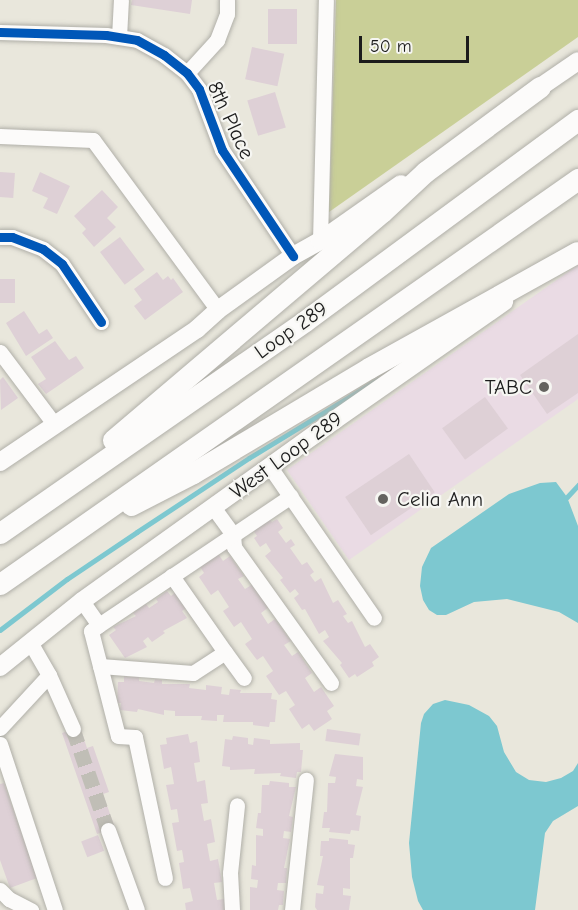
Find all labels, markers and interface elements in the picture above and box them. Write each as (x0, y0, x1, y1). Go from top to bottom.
scale bar (362, 24, 472, 62)
text: 50 m (370, 36, 412, 57)
street label: 8th Place (202, 77, 260, 163)
street label: Loop 289 (250, 296, 332, 364)
place label: TABC (485, 374, 532, 400)
marker: TABC (537, 380, 551, 394)
street label: West Loop 289 (225, 406, 347, 504)
place label: Celia Ann (397, 486, 483, 512)
marker: Celia Ann (374, 490, 392, 508)

